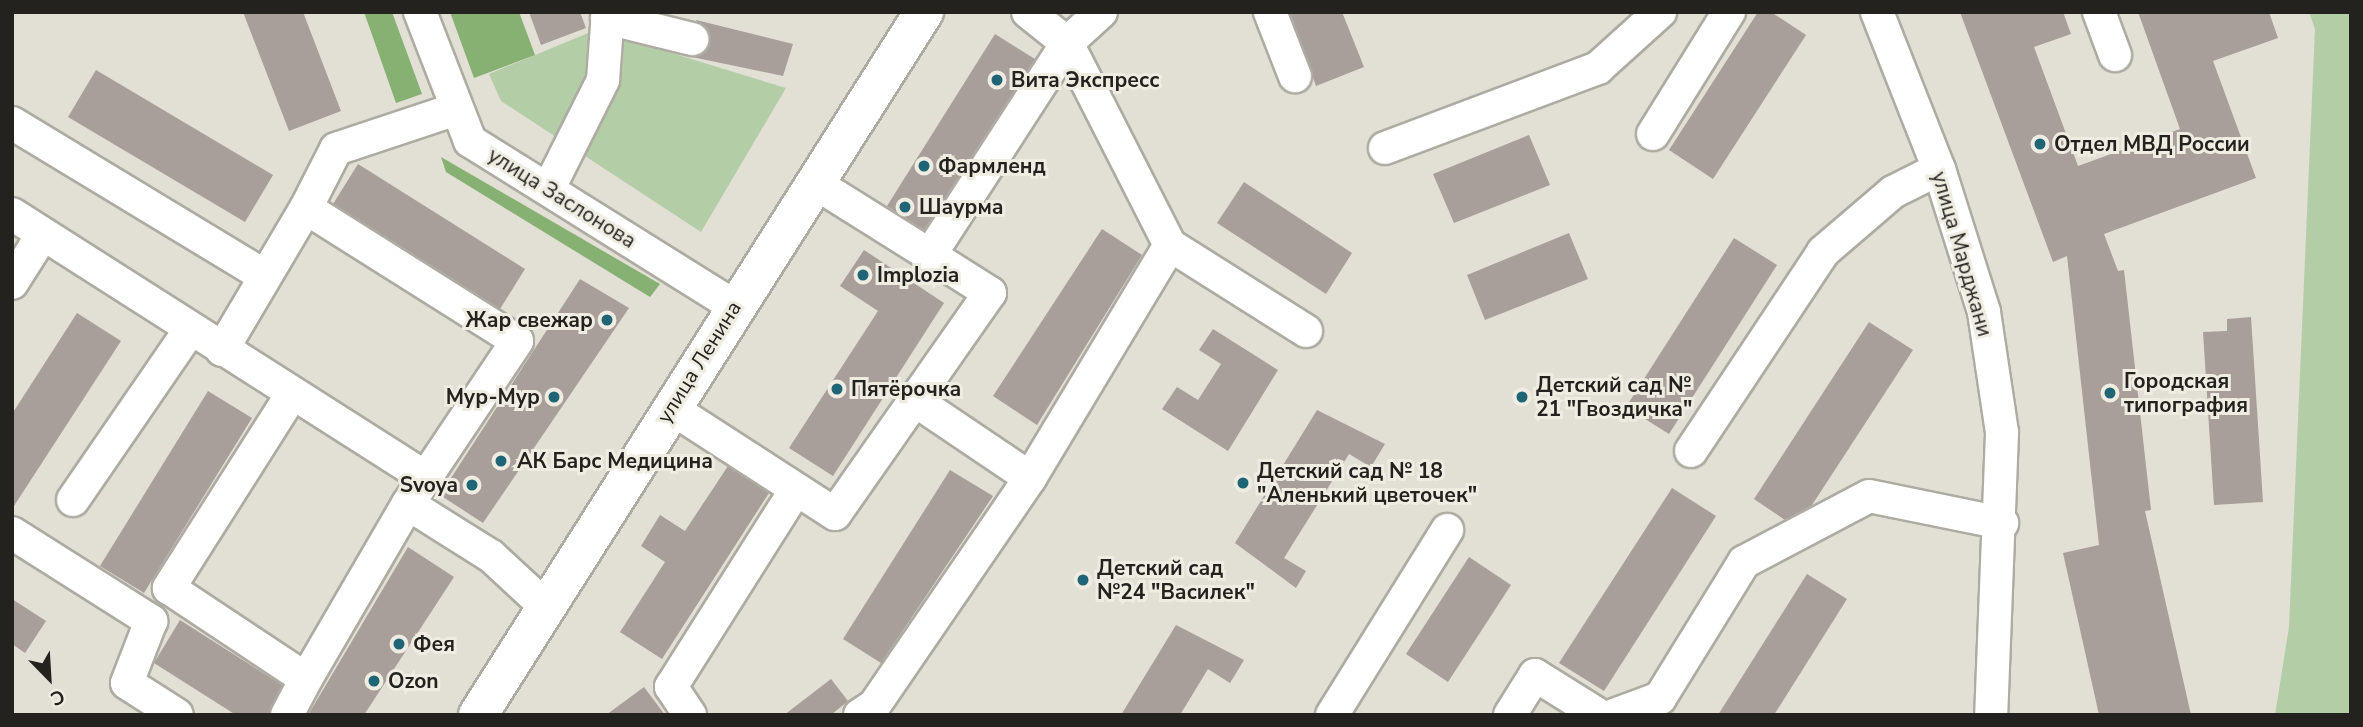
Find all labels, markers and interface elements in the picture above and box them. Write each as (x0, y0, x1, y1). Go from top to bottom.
place label: Вита Экспресс (1011, 67, 1159, 93)
marker: Вита Экспресс (989, 72, 1005, 88)
place label: Отдел МВД России (2054, 131, 2250, 157)
marker: Отдел МВД России (2032, 136, 2048, 152)
street label: улица Заслонова (483, 142, 641, 254)
place label: Фармленд (938, 153, 1046, 179)
marker: Фармленд (916, 158, 932, 174)
street label: улица Марджани (1926, 169, 1998, 339)
place label: Шаурма (919, 194, 1004, 220)
marker: Шаурма (897, 199, 913, 215)
place label: Implozia (877, 262, 959, 288)
marker: Implozia (855, 267, 871, 283)
street label: улица Ленина (651, 296, 747, 428)
place label: Жар свежар (466, 307, 593, 333)
marker: Жар свежар (599, 312, 615, 328)
place label: Городская типография (2124, 368, 2248, 418)
place label: Детский сад № 21 "Гвоздичка" (1536, 372, 1692, 422)
place label: Пятёрочка (851, 376, 961, 402)
marker: Пятёрочка (829, 381, 845, 397)
place label: Мур-Мур (446, 384, 540, 410)
marker: Городская типография (2102, 385, 2118, 401)
marker: Мур-Мур (546, 389, 562, 405)
marker: Детский сад № 21 "Гвоздичка" (1514, 389, 1530, 405)
place label: АК Барс Медицина (517, 448, 713, 474)
marker: АК Барс Медицина (491, 451, 511, 471)
place label: Детский сад № 18 "Аленький цветочек" (1257, 458, 1477, 508)
place label: Svoya (400, 472, 458, 498)
marker: Детский сад № 18 "Аленький цветочек" (1235, 475, 1251, 491)
marker: Svoya (464, 477, 480, 493)
place label: Детский сад №24 "Василек" (1097, 555, 1255, 605)
marker: Детский сад №24 "Василек" (1075, 572, 1091, 588)
place label: Фея (413, 631, 455, 657)
marker: Фея (391, 636, 407, 652)
north arrow (14, 643, 84, 713)
place label: Ozon (388, 668, 439, 694)
marker: Ozon (366, 673, 382, 689)
text: С (46, 683, 69, 712)

